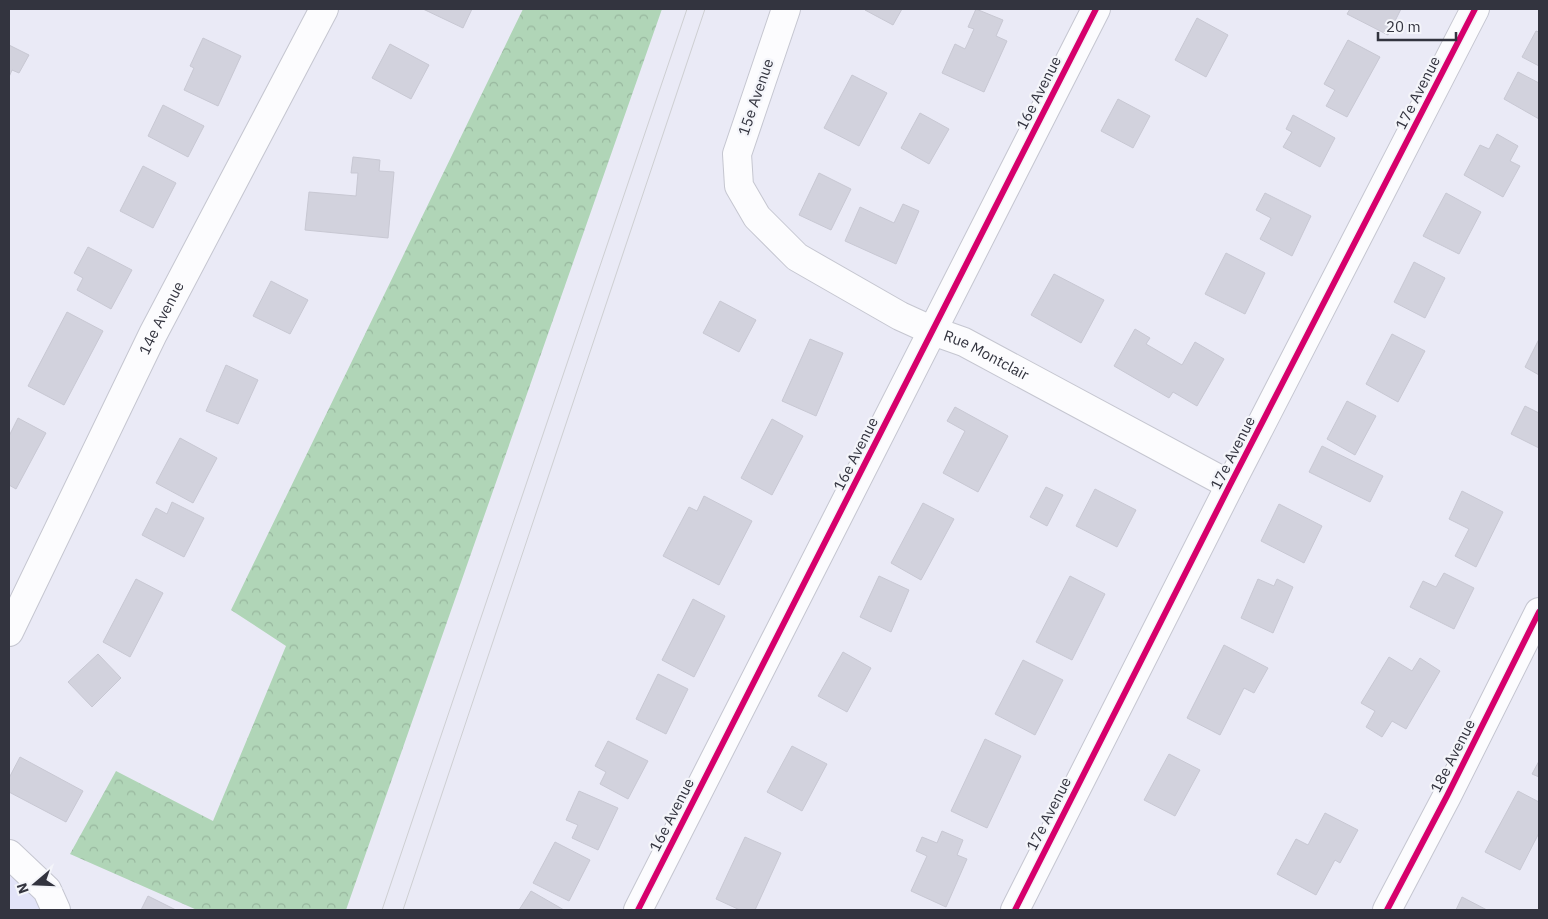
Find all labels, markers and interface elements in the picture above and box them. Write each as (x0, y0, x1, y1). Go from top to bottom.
scale bar (1378, 10, 1456, 42)
text: 20 m (1386, 17, 1421, 36)
street label: 16e Avenue (1012, 53, 1065, 133)
street label: 17e Avenue (1391, 53, 1444, 133)
street label: 15e Avenue (734, 56, 778, 138)
street label: 14e Avenue (134, 278, 188, 358)
street label: Rue Montclair (941, 326, 1033, 384)
street label: 17e Avenue (1206, 413, 1259, 493)
street label: 16e Avenue (829, 414, 882, 494)
street label: 18e Avenue (1426, 716, 1479, 796)
street label: 17e Avenue (1022, 774, 1075, 854)
street label: 16e Avenue (645, 775, 698, 855)
north arrow (10, 859, 60, 909)
text: N (13, 881, 33, 896)

